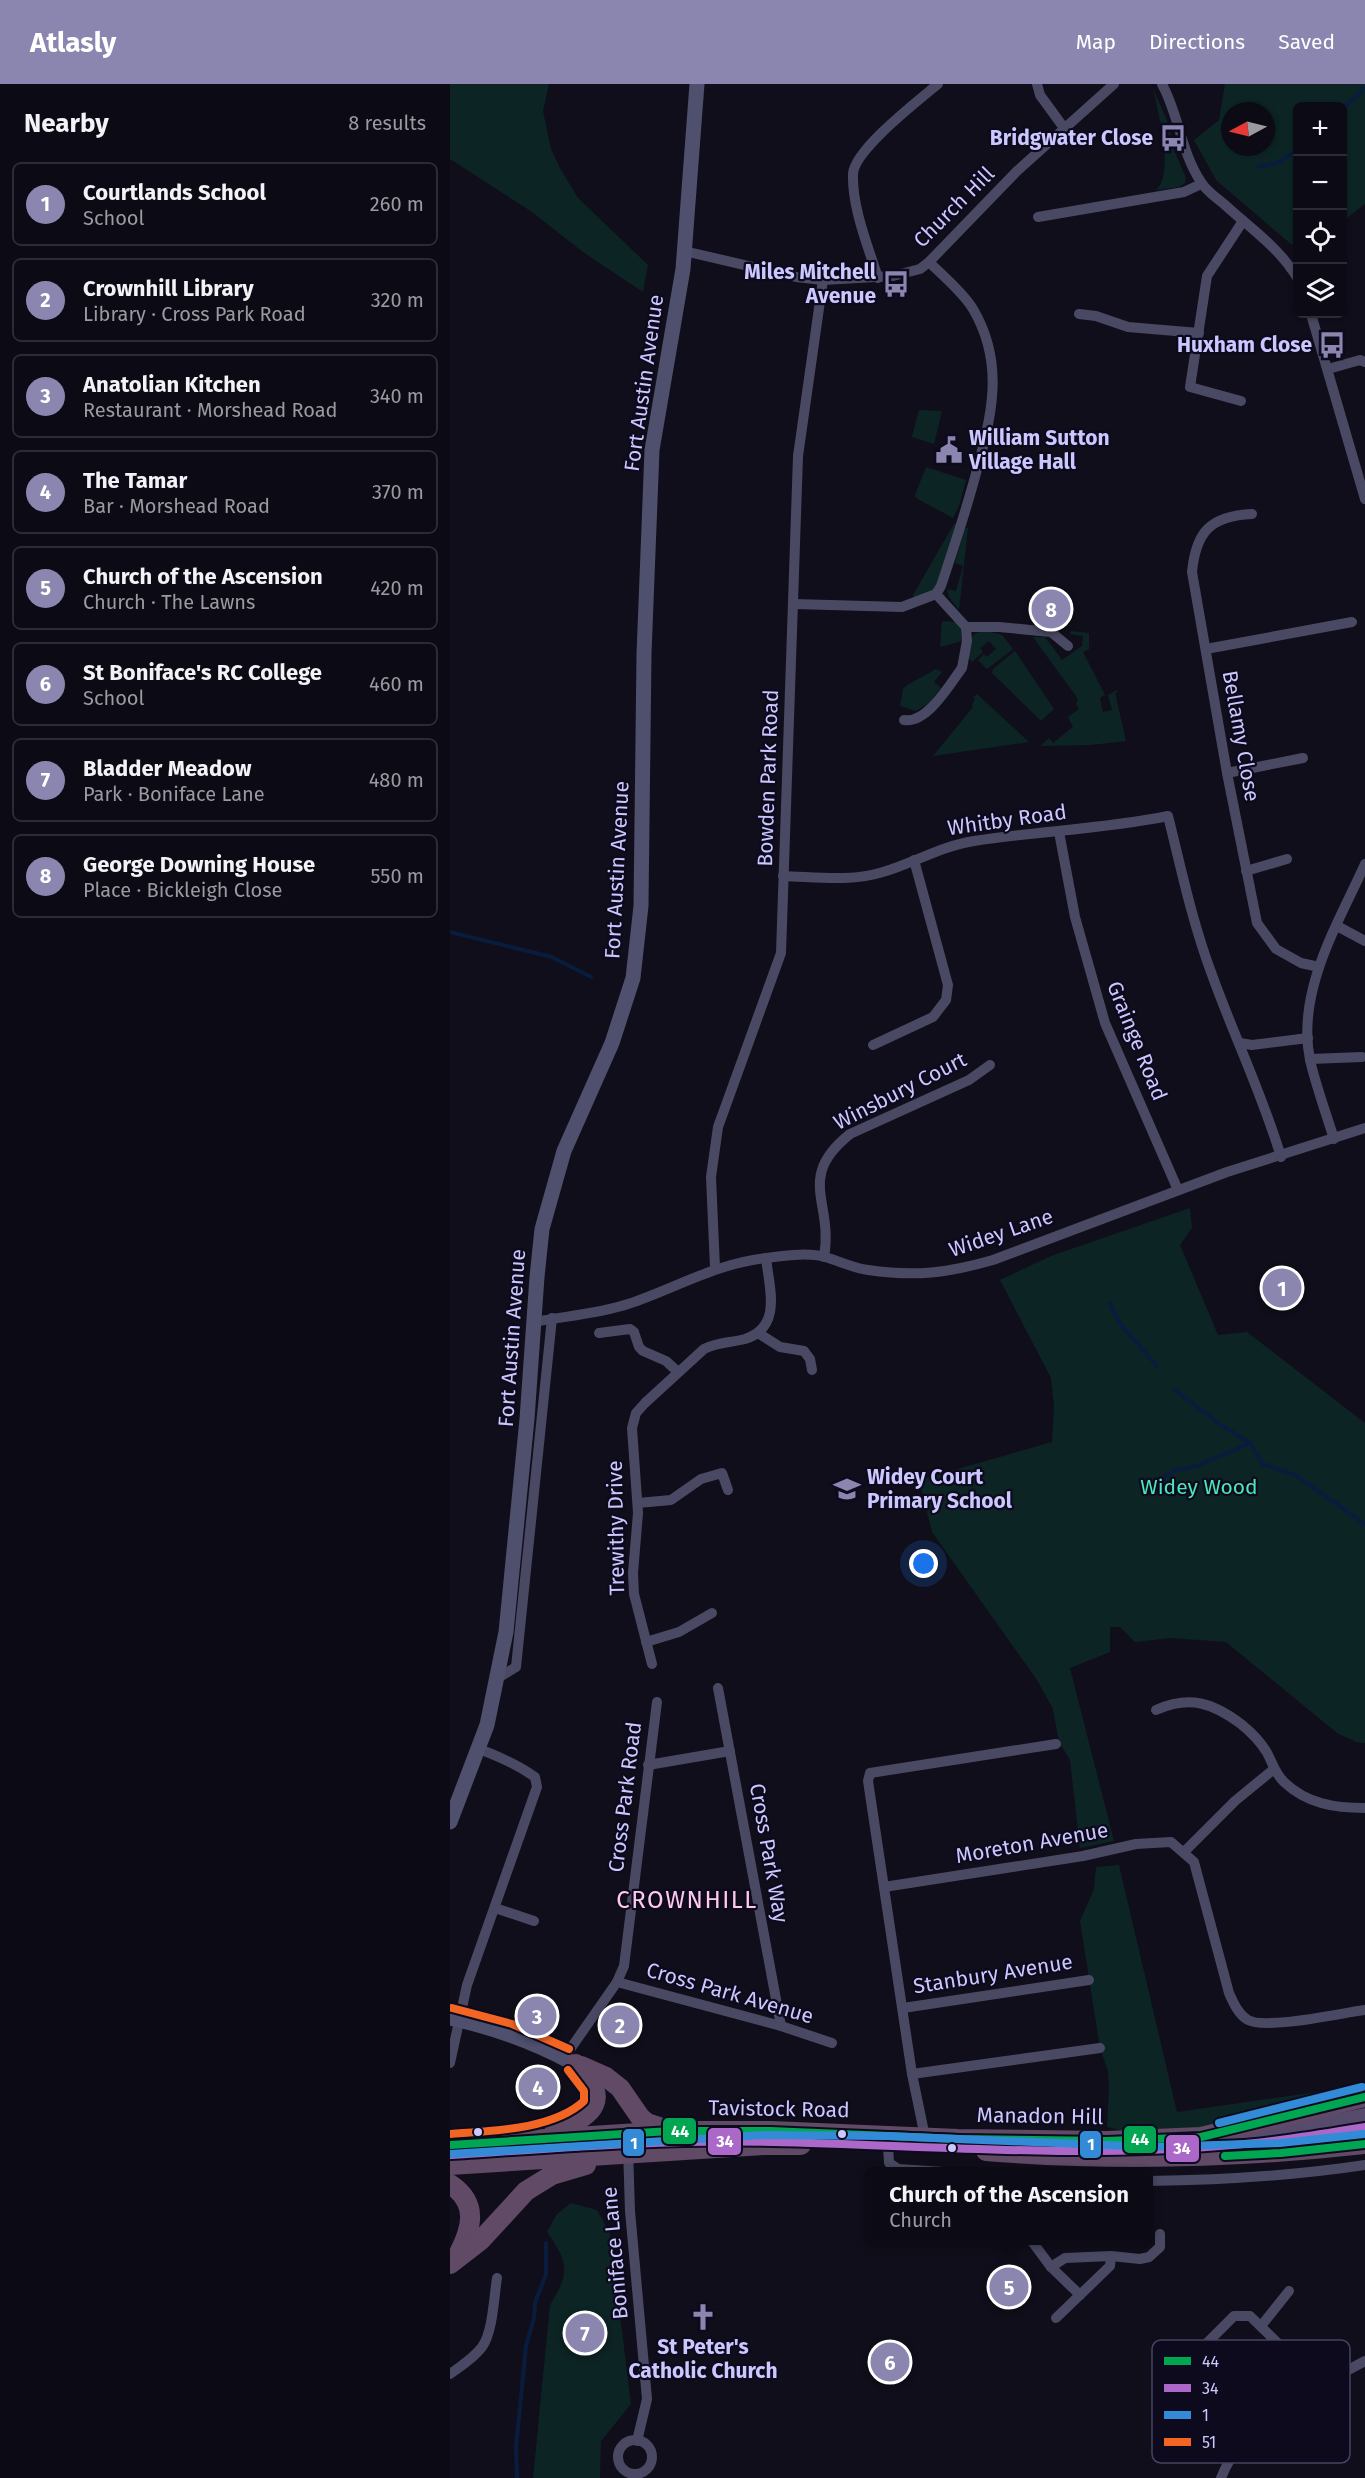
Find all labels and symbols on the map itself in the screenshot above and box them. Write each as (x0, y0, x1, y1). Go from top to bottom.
north arrow (1221, 102, 1275, 156)
bus stop icon: Bridgwater Close (1158, 123, 1188, 153)
place label: Bridgwater Close (990, 125, 1153, 151)
street label: Church Hill (908, 161, 1000, 253)
place label: Miles Mitchell Avenue (744, 259, 877, 309)
bus stop icon: Miles Mitchell Avenue (881, 269, 911, 299)
street label: Fort Austin Avenue (619, 293, 669, 473)
bus stop icon: Huxham Close (1317, 330, 1347, 360)
place label: Huxham Close (1177, 332, 1312, 358)
place label: William Sutton Village Hall (968, 425, 1110, 475)
public building icon: William Sutton Village Hall (934, 435, 964, 465)
pin: 8 (1032, 586, 1070, 632)
street label: Bellamy Close (1217, 668, 1265, 804)
street label: Bowden Park Road (752, 689, 784, 867)
street label: Fort Austin Avenue (599, 780, 635, 960)
street label: Whitby Road (946, 799, 1068, 841)
street label: Grainge Road (1101, 978, 1173, 1104)
street label: Winsbury Court (829, 1046, 971, 1136)
street label: Widey Lane (945, 1203, 1057, 1263)
street label: Fort Austin Avenue (493, 1248, 531, 1428)
pin: 1 (1262, 1266, 1302, 1310)
street label: Trewithy Drive (602, 1460, 630, 1596)
place label: Widey Court Primary School (867, 1464, 1013, 1514)
school or university icon: Widey Court Primary School (832, 1474, 862, 1504)
park label: Widey Wood (1140, 1474, 1258, 1500)
your location (909, 1549, 938, 1578)
street label: Cross Park Road (603, 1720, 647, 1874)
street label: Cross Park Way (744, 1781, 794, 1925)
street label: Moreton Avenue (954, 1817, 1110, 1869)
district label: CROWNHILL (616, 1886, 758, 1914)
street label: Stanbury Avenue (911, 1949, 1075, 1999)
street label: Cross Park Avenue (643, 1957, 817, 2029)
pin: 3 (518, 1994, 556, 2038)
pin: 2 (600, 2002, 640, 2048)
pin: 4 (518, 2064, 557, 2110)
street label: Tavistock Road (708, 2095, 850, 2123)
street label: Manadon Hill (976, 2102, 1104, 2130)
line badge: 44 (662, 2117, 697, 2145)
text: 44 (671, 2122, 689, 2141)
line badge: 44 (1123, 2125, 1157, 2154)
unlabelled marker (472, 2126, 484, 2138)
line badge: 34 (707, 2127, 742, 2156)
line badge: 1 (622, 2128, 645, 2157)
unlabelled marker (836, 2128, 848, 2140)
line badge: 1 (1079, 2130, 1102, 2159)
text: 44 (1131, 2130, 1149, 2149)
text: 34 (715, 2132, 734, 2151)
text: 1 (630, 2134, 638, 2153)
line badge: 34 (1165, 2134, 1200, 2163)
text: 1 (1087, 2135, 1095, 2154)
text: 34 (1172, 2139, 1191, 2158)
unlabelled marker (946, 2142, 958, 2154)
street label: Boniface Lane (596, 2185, 634, 2321)
pin: 5 (990, 2264, 1028, 2310)
church icon: St Peter's Catholic Church (688, 2302, 718, 2332)
pin: 7 (566, 2310, 604, 2356)
place label: St Peter's Catholic Church (628, 2334, 778, 2384)
pin: 6 (870, 2340, 910, 2384)
legend (1152, 2340, 1350, 2463)
text: 44 (1202, 2352, 1220, 2371)
text: 34 (1202, 2379, 1219, 2398)
text: 1 (1202, 2406, 1209, 2425)
text: 51 (1202, 2433, 1216, 2452)

